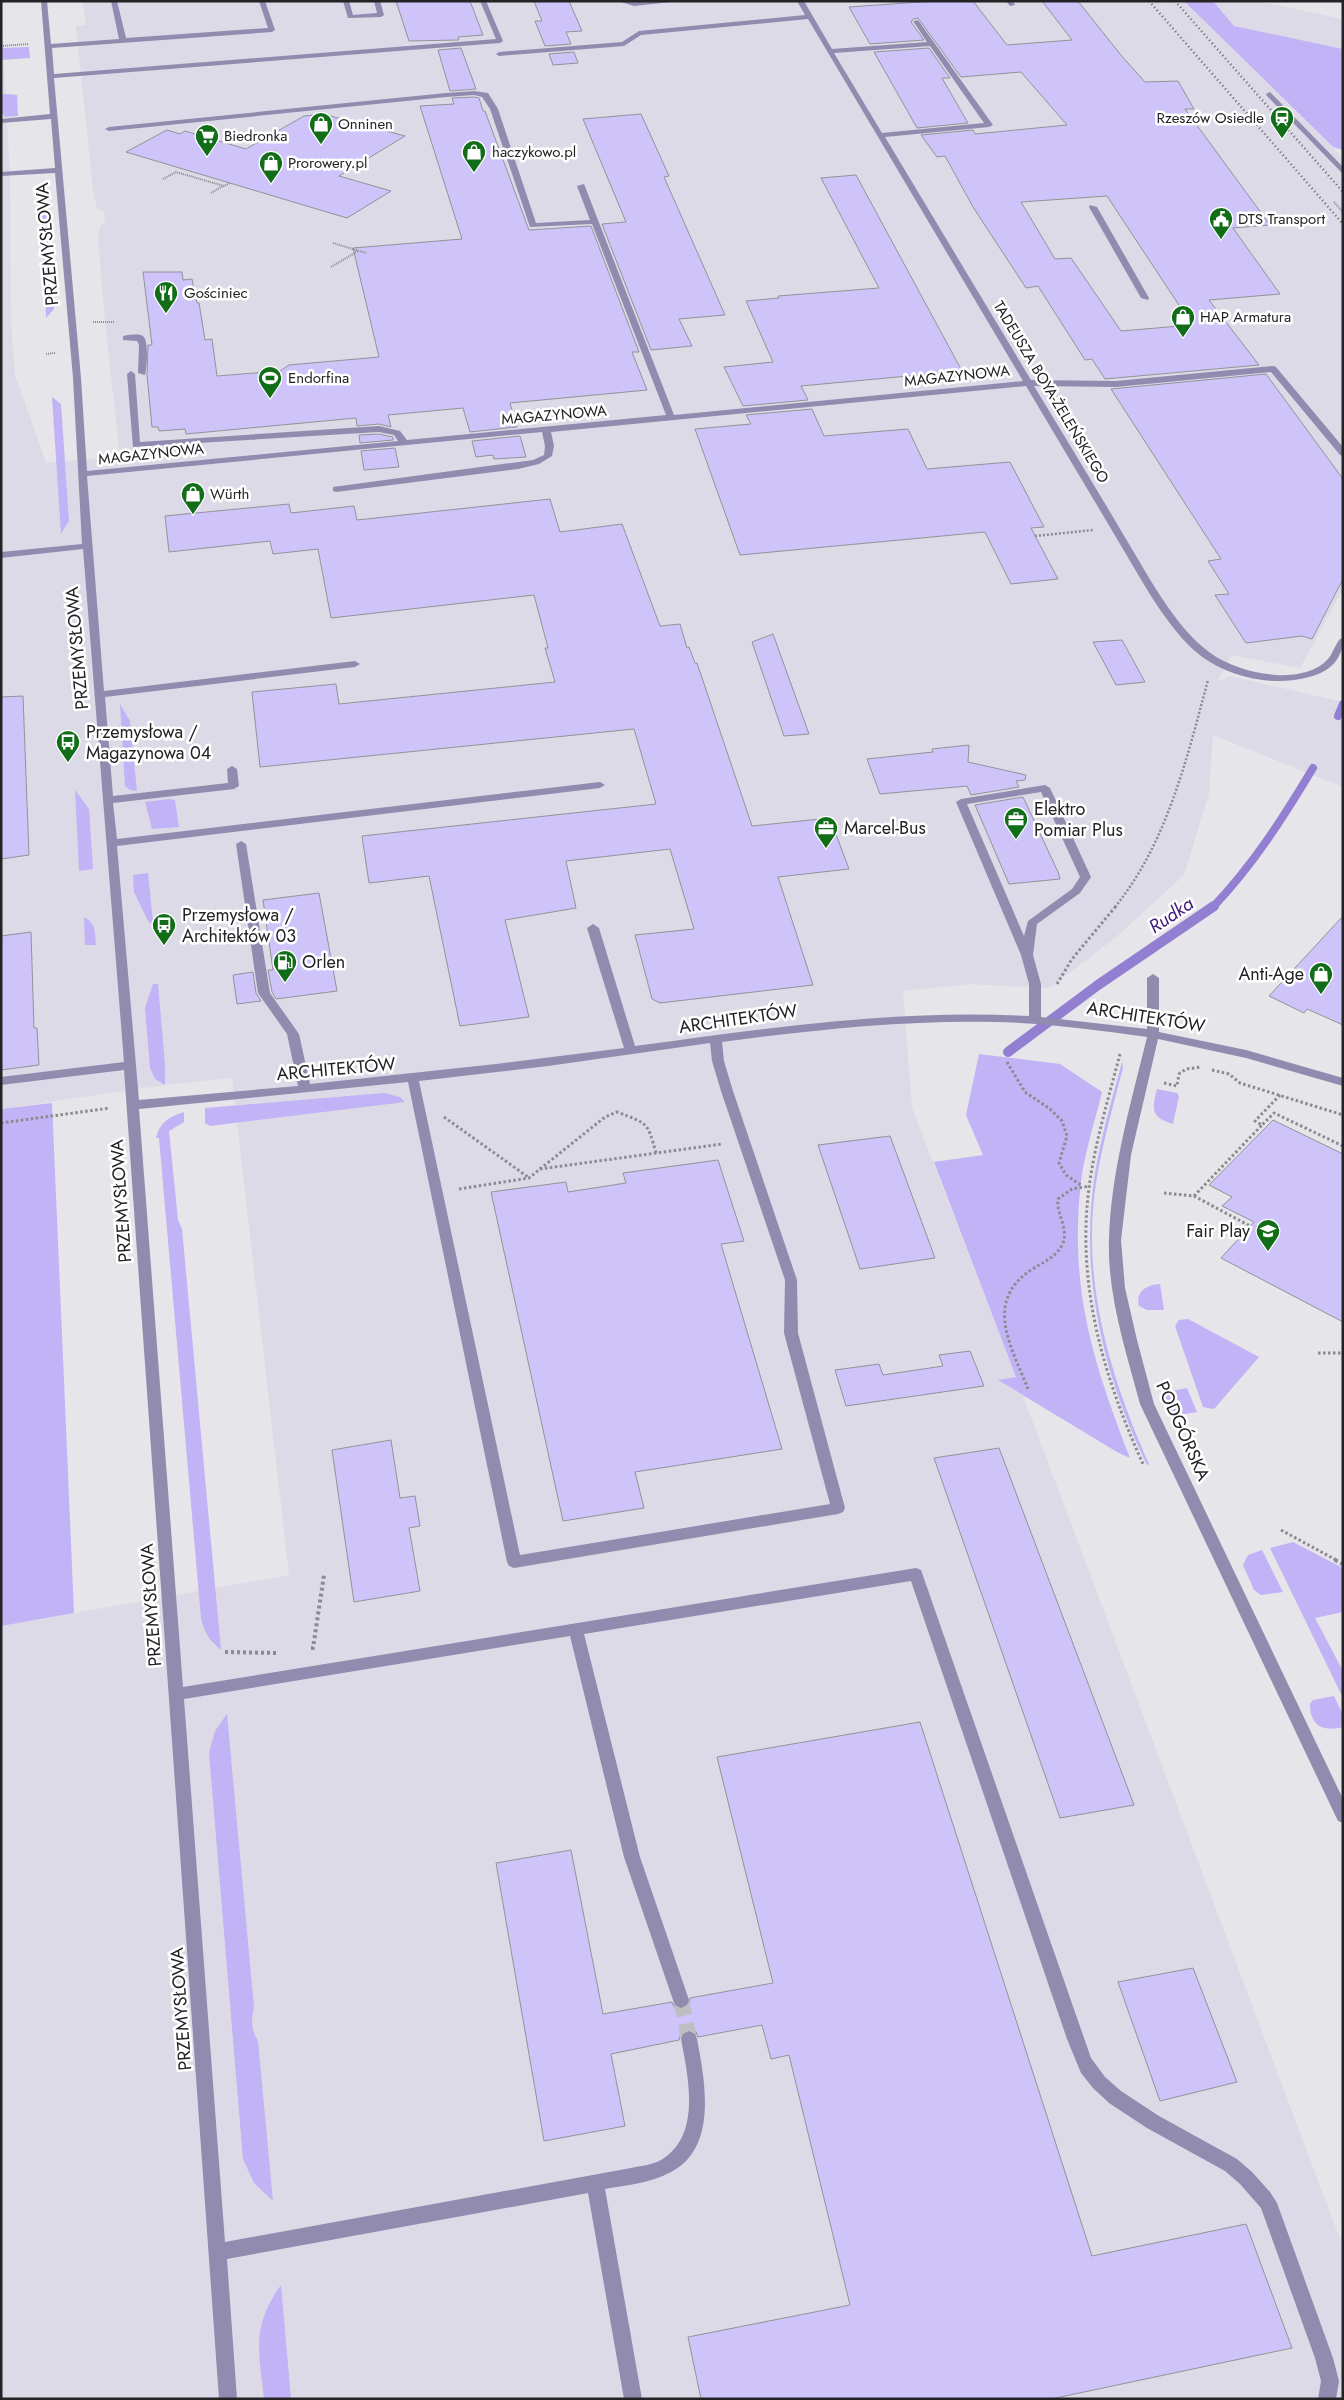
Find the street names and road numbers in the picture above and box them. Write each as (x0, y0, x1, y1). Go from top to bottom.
street label: PRZEMYSŁOWA (29, 181, 65, 307)
street label: TADEUSZA BOYA-ŻELEŃSKIEGO (988, 297, 1114, 487)
street label: MAGAZYNOWA (903, 360, 1011, 392)
street label: MAGAZYNOWA (500, 399, 608, 431)
street label: MAGAZYNOWA (97, 438, 205, 470)
street label: PRZEMYSŁOWA (59, 585, 95, 711)
street label: ARCHITEKTÓW (1085, 995, 1207, 1039)
street label: ARCHITEKTÓW (677, 998, 799, 1040)
street label: ARCHITEKTÓW (275, 1051, 397, 1087)
street label: PRZEMYSŁOWA (104, 1138, 138, 1263)
street label: PODGÓRSKA (1149, 1377, 1217, 1485)
street label: PRZEMYSŁOWA (134, 1542, 168, 1667)
street label: PRZEMYSŁOWA (164, 1946, 198, 2071)

